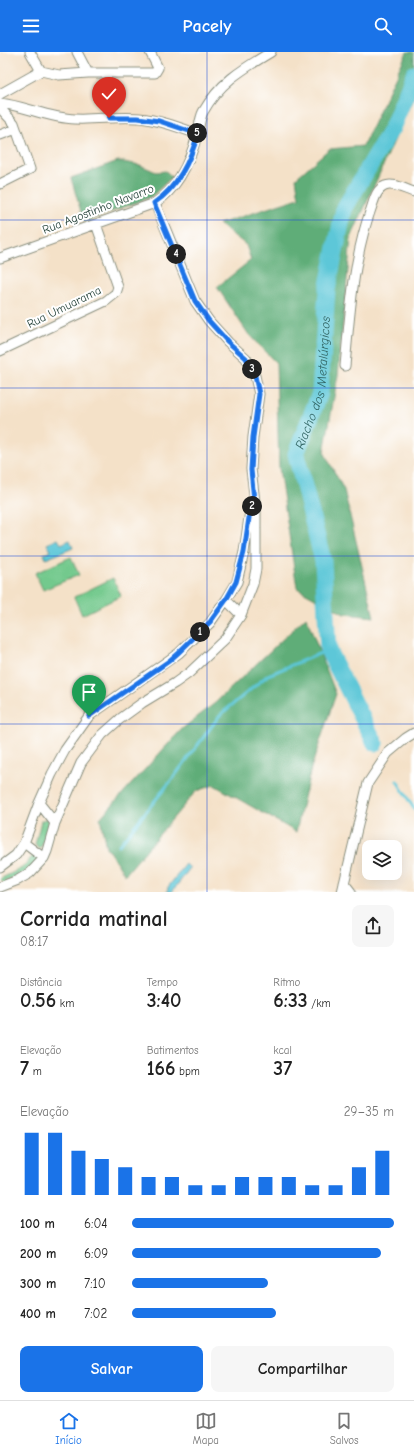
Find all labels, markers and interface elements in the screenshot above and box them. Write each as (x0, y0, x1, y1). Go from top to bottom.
icon: menu (20, 15, 42, 37)
icon: search (372, 15, 394, 37)
text: Pacely (183, 16, 231, 37)
pin (92, 77, 126, 118)
icon: check (98, 83, 120, 105)
pin: 5 (187, 123, 207, 143)
text: 5 (194, 126, 200, 139)
street label: Rua Agostinho Navarro (40, 181, 156, 237)
pin: 4 (166, 244, 186, 264)
text: 4 (173, 247, 179, 260)
street label: Rua Umuarama (25, 283, 103, 331)
water label: Riacho dos Metalúrgicos (292, 315, 333, 451)
pin: 3 (242, 359, 262, 379)
text: 3 (249, 362, 255, 375)
pin: 2 (242, 496, 262, 516)
text: 2 (249, 499, 255, 512)
pin: 1 (190, 622, 210, 642)
text: 1 (198, 625, 202, 638)
pin (72, 675, 106, 716)
icon: arrive (78, 681, 100, 703)
map controls (362, 840, 402, 880)
button: layers (362, 840, 402, 880)
button: share (352, 905, 394, 947)
text: Corrida matinal (20, 906, 168, 932)
text: 08:17 (20, 934, 48, 949)
text: Distância (20, 976, 62, 989)
text: Tempo (147, 976, 178, 989)
text: Ritmo (273, 976, 300, 989)
text: 0.56 (20, 989, 56, 1012)
text: 3:40 (147, 989, 181, 1012)
text: 6:33 (273, 989, 308, 1012)
text: km (56, 997, 74, 1010)
text: /km (308, 997, 331, 1010)
text: Elevação (20, 1044, 61, 1057)
text: Batimentos (147, 1044, 199, 1057)
text: kcal (273, 1044, 292, 1057)
text: 7 (20, 1057, 29, 1080)
text: 166 (147, 1057, 175, 1080)
text: 37 (273, 1057, 292, 1080)
text: m (29, 1065, 42, 1078)
text: bpm (175, 1065, 200, 1078)
text: Elevação (20, 1104, 69, 1119)
text: 29–35 m (344, 1104, 394, 1119)
text: 100 m (20, 1216, 55, 1231)
text: 6:04 (84, 1216, 108, 1231)
text: 200 m (20, 1246, 56, 1261)
text: 6:09 (84, 1246, 108, 1261)
text: 300 m (20, 1276, 56, 1291)
text: 7:10 (84, 1276, 106, 1291)
text: 400 m (20, 1306, 56, 1321)
text: 7:02 (84, 1306, 107, 1321)
button: Salvar (20, 1346, 203, 1392)
button: Compartilhar (211, 1346, 394, 1392)
tab: Início (55, 1410, 82, 1447)
tab: Mapa (193, 1410, 219, 1447)
tab: Salvos (330, 1410, 359, 1447)

